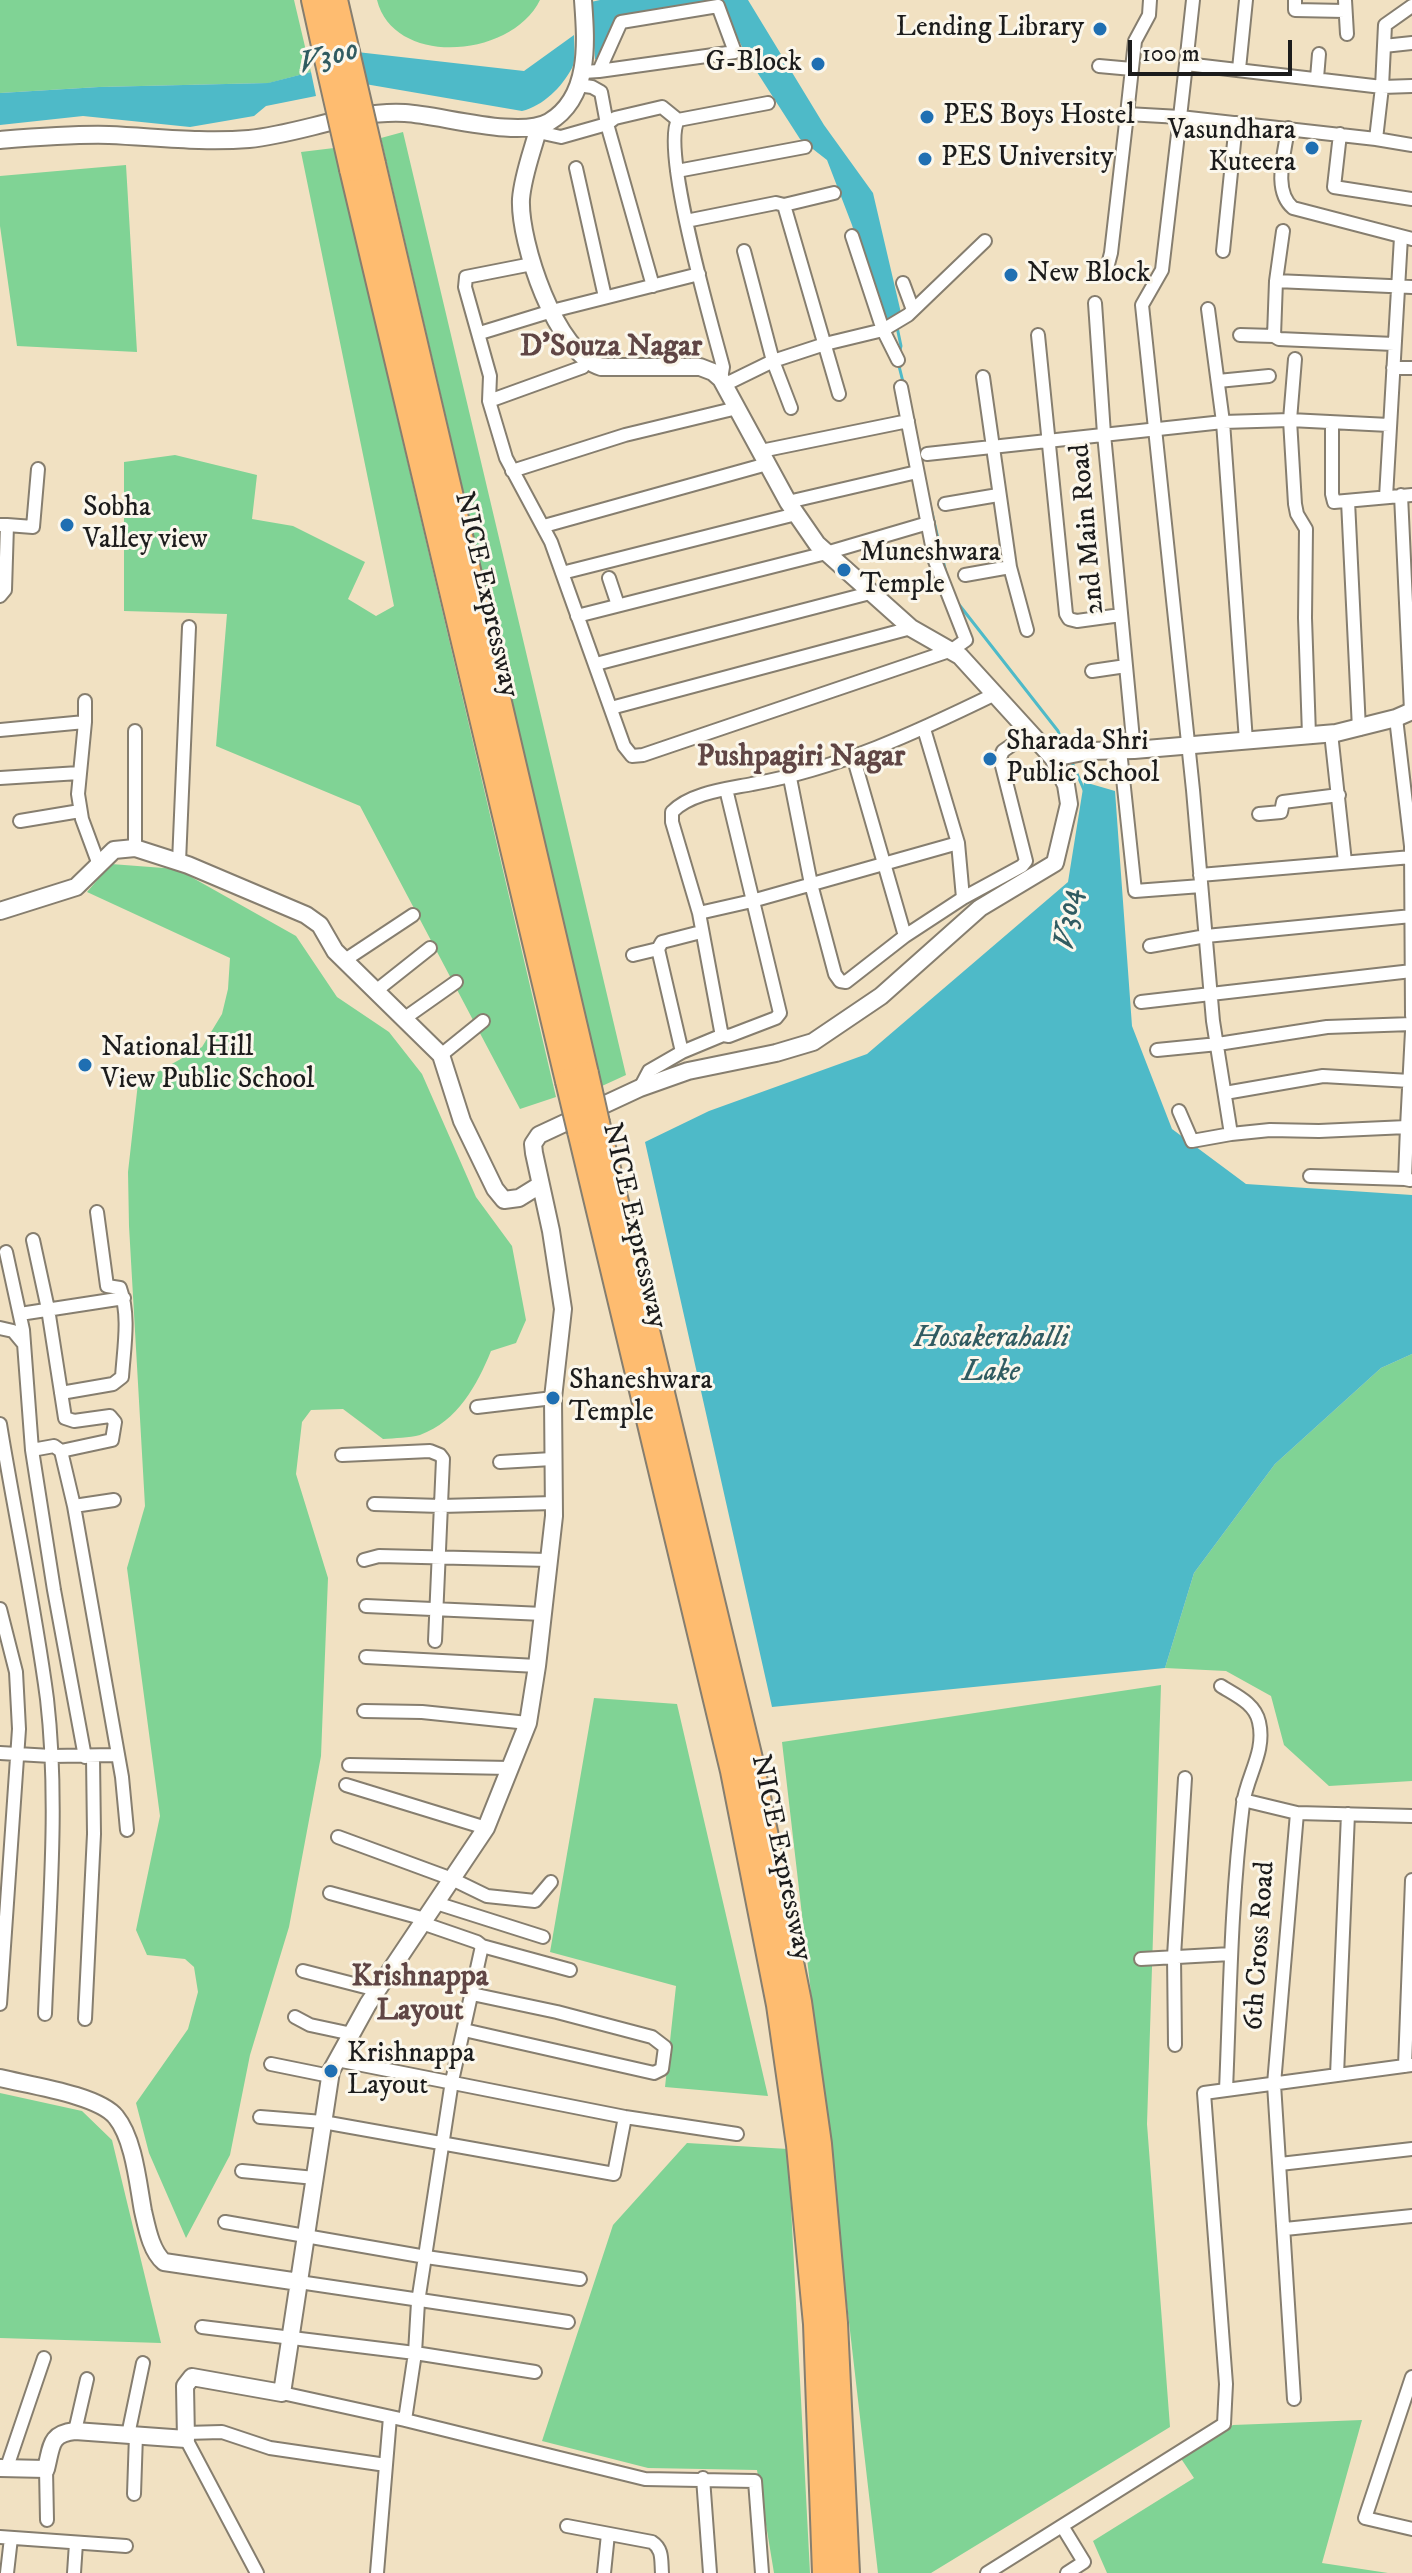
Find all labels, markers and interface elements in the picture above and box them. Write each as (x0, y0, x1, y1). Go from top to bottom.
place label: Lending Library (896, 12, 1084, 46)
marker: Lending Library (1091, 20, 1109, 38)
scale bar (1132, 24, 1296, 74)
water label: V300 (295, 34, 363, 84)
text: 100 m (1142, 39, 1200, 69)
place label: G-Block (706, 47, 802, 81)
marker: G-Block (809, 55, 827, 73)
place label: PES Boys Hostel (943, 100, 1135, 134)
marker: PES Boys Hostel (918, 108, 936, 126)
place label: Vasundhara Kuteera (1168, 115, 1296, 181)
marker: Vasundhara Kuteera (1303, 139, 1321, 157)
place label: PES University (941, 142, 1114, 176)
marker: PES University (916, 150, 934, 168)
place label: New Block (1027, 258, 1150, 292)
marker: New Block (1002, 266, 1020, 284)
district label: D'Souza Nagar (520, 331, 702, 367)
street label: 2nd Main Road (1065, 442, 1113, 616)
street label: NICE Expressway (445, 489, 525, 701)
place label: Sobha Valley view (83, 492, 207, 558)
marker: Sobha Valley view (58, 516, 76, 534)
place label: Muneshwara Temple (860, 537, 1001, 603)
marker: Muneshwara Temple (835, 561, 853, 579)
place label: Sharada Shri Public School (1006, 726, 1159, 792)
district label: Pushpagiri Nagar (697, 741, 905, 777)
marker: Sharada Shri Public School (981, 750, 999, 768)
water label: V304 (1049, 887, 1091, 951)
place label: National Hill View Public School (101, 1032, 314, 1098)
marker: National Hill View Public School (76, 1056, 94, 1074)
street label: NICE Expressway (593, 1120, 673, 1332)
water label: Hosakerahalli Lake (913, 1322, 1069, 1392)
place label: Shaneshwara Temple (569, 1365, 712, 1431)
marker: Shaneshwara Temple (544, 1389, 562, 1407)
street label: NICE Expressway (742, 1752, 818, 1964)
street label: 6th Cross Road (1238, 1860, 1284, 2032)
district label: Krishnappa Layout (351, 1961, 489, 2032)
place label: Krishnappa Layout (347, 2038, 475, 2104)
marker: Krishnappa Layout (322, 2062, 340, 2080)

